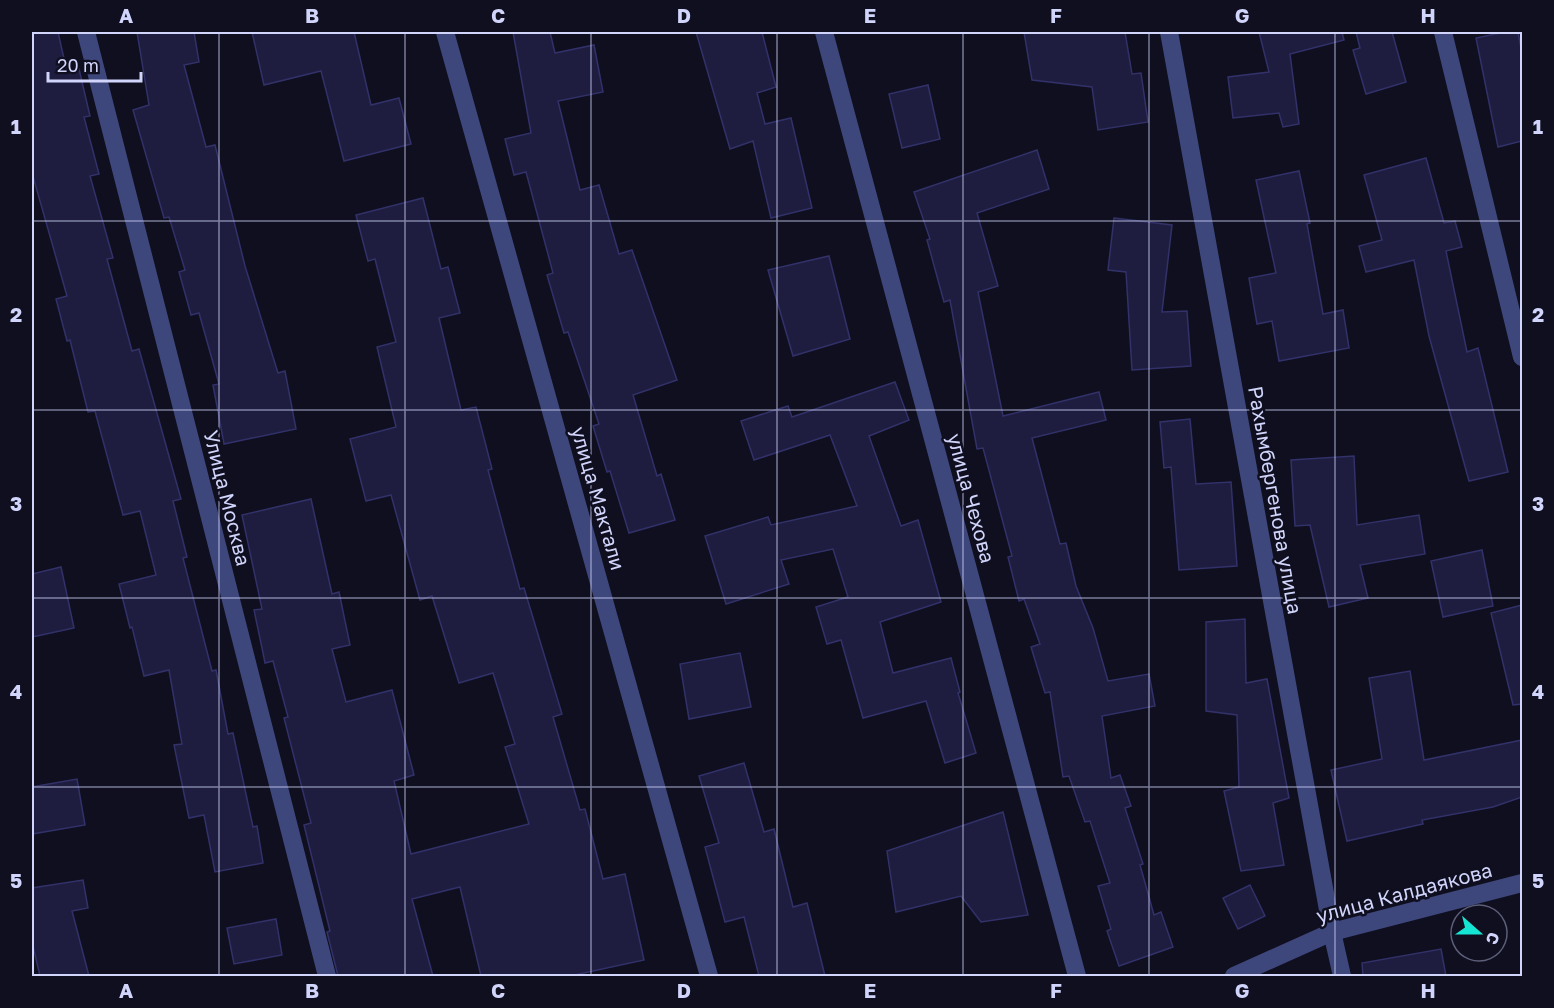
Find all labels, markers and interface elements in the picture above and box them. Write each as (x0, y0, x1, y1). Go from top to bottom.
text: A (119, 3, 133, 27)
text: B (305, 3, 319, 27)
text: C (491, 3, 505, 27)
text: D (677, 3, 691, 27)
text: E (864, 3, 876, 27)
text: F (1050, 3, 1062, 27)
text: G (1235, 3, 1249, 27)
text: H (1420, 3, 1436, 27)
scale bar (48, 45, 141, 83)
text: 20 m (57, 54, 99, 76)
text: 1 (11, 114, 21, 138)
text: 1 (1533, 114, 1543, 138)
text: 2 (10, 302, 22, 326)
text: 2 (1532, 302, 1544, 326)
street label: Рахымбергенова улица (1244, 384, 1308, 616)
street label: улица Мактали (567, 423, 631, 573)
street label: Улица Москва (200, 428, 256, 568)
street label: улица Чехова (943, 430, 1001, 566)
text: 3 (10, 491, 22, 515)
text: 3 (1532, 491, 1544, 515)
text: 4 (10, 679, 22, 703)
text: 4 (1532, 679, 1544, 703)
street label: улица Калдаякова (1313, 857, 1495, 927)
text: 5 (10, 868, 22, 892)
text: 5 (1532, 868, 1544, 892)
north arrow (1449, 903, 1509, 963)
text: С (1482, 929, 1504, 947)
text: A (119, 978, 133, 1002)
text: B (305, 978, 319, 1002)
text: C (491, 978, 505, 1002)
text: D (677, 978, 691, 1002)
text: E (864, 978, 876, 1002)
text: F (1050, 978, 1062, 1002)
text: G (1235, 978, 1249, 1002)
text: H (1420, 978, 1436, 1002)

